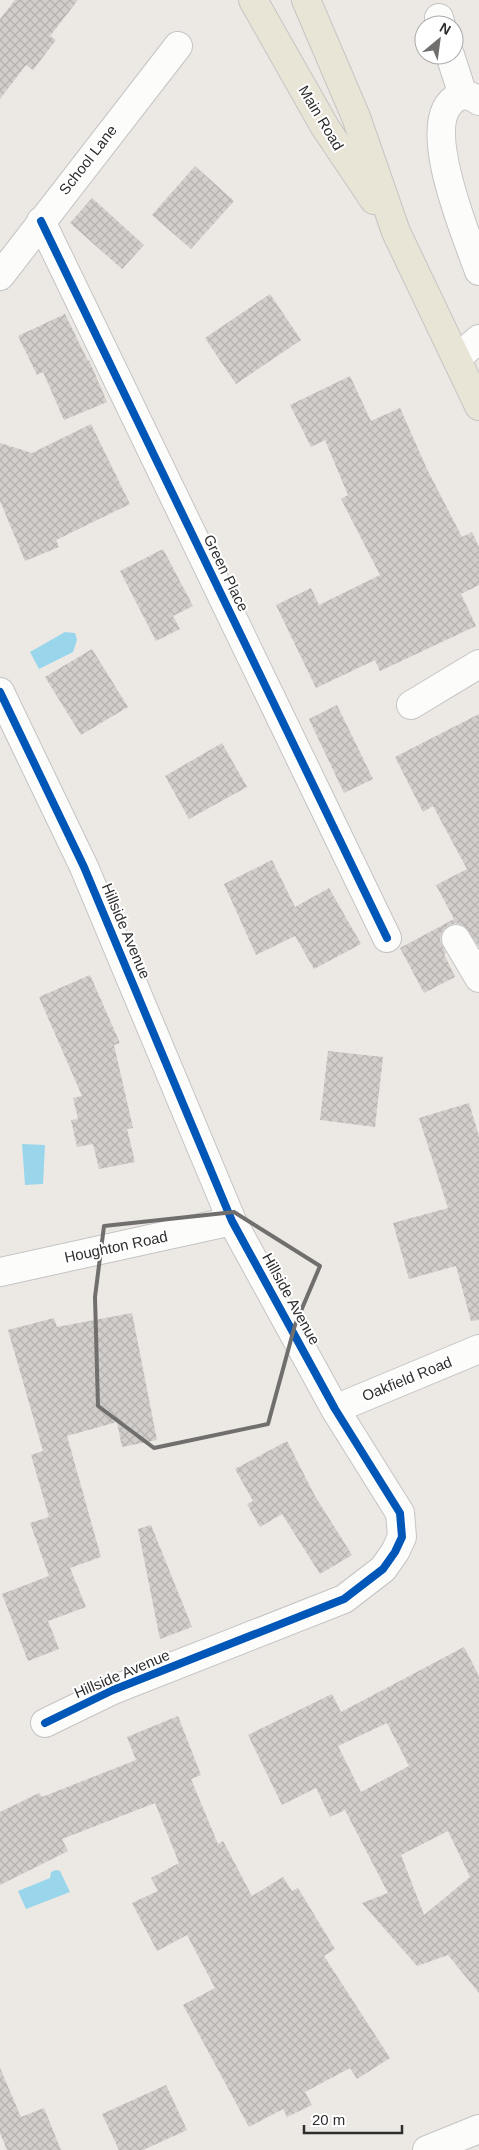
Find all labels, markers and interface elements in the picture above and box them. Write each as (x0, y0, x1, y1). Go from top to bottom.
north arrow (414, 15, 464, 65)
text: N (437, 19, 454, 38)
street label: Main Road (295, 82, 347, 153)
street label: School Lane (55, 122, 120, 198)
street label: Green Place (201, 532, 252, 614)
street label: Hillside Avenue (99, 880, 154, 981)
street label: Houghton Road (63, 1227, 169, 1266)
street label: Hillside Avenue (259, 1250, 324, 1348)
street label: Oakfield Road (360, 1353, 454, 1404)
street label: Hillside Avenue (71, 1646, 172, 1701)
scale bar (304, 2102, 402, 2134)
text: 20 m (312, 2111, 345, 2128)

